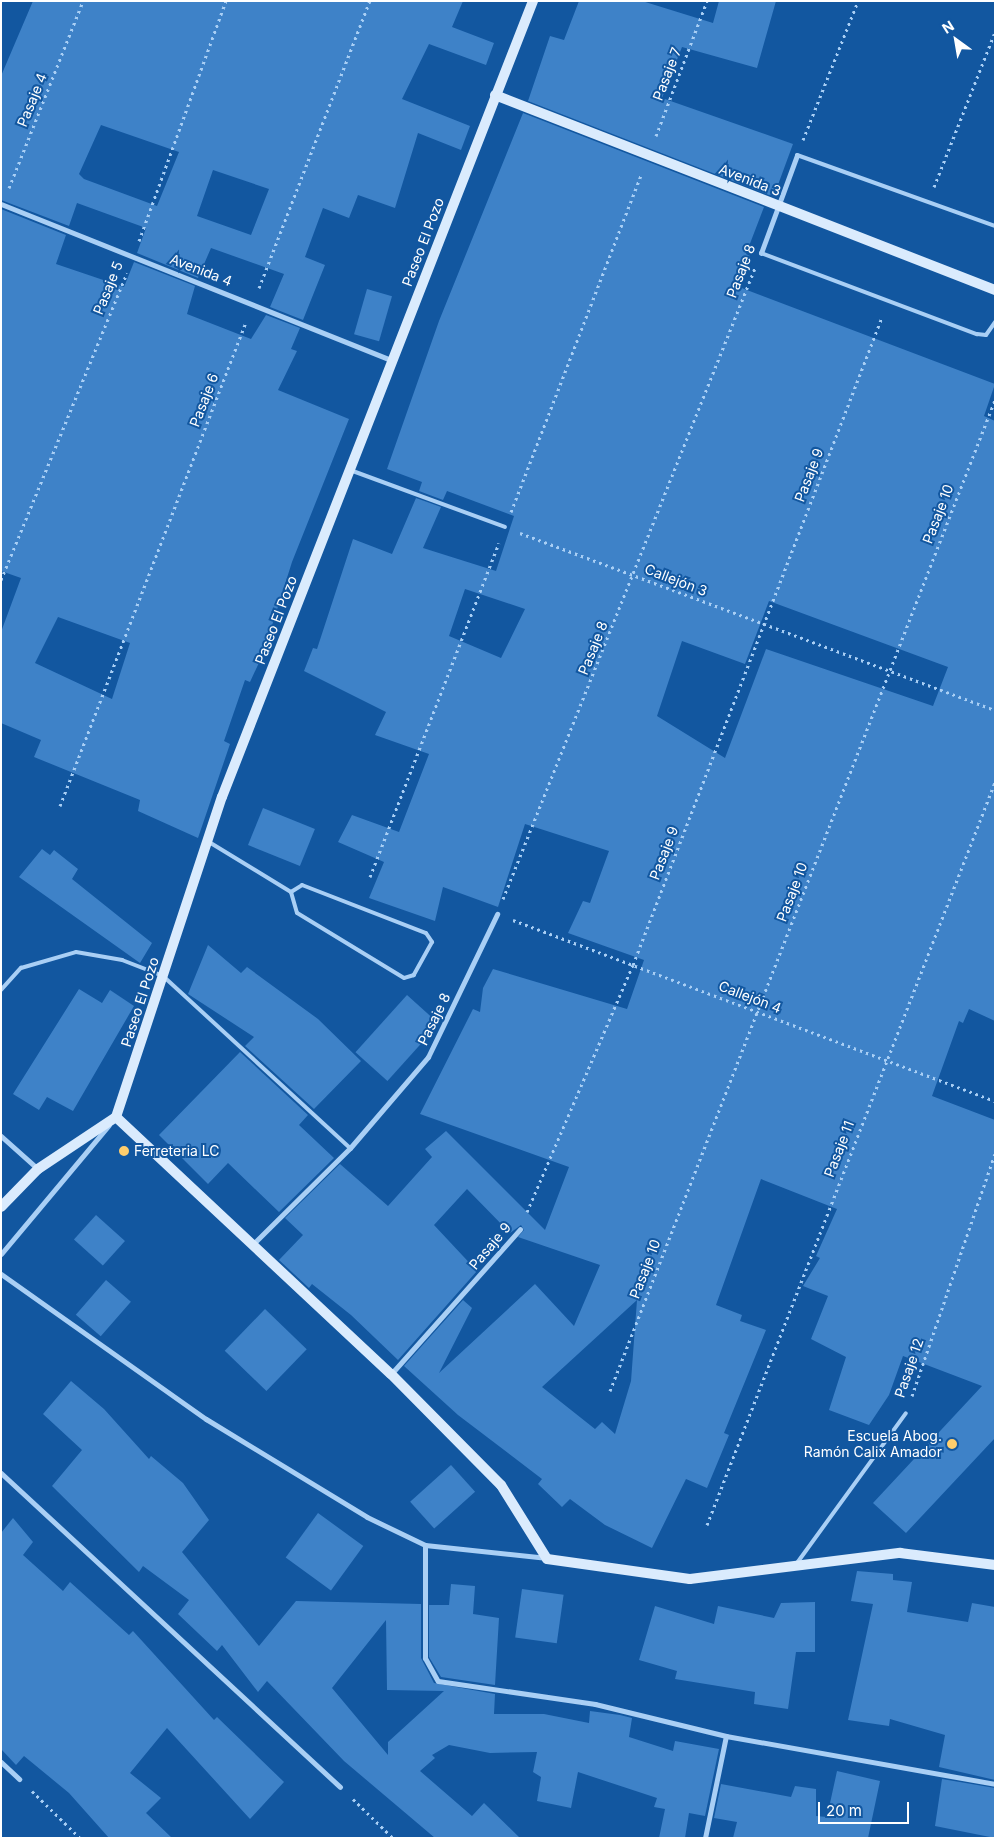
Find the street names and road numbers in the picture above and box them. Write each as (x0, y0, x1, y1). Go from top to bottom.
street label: Pasaje 7 (649, 45, 685, 103)
street label: Pasaje 4 (14, 71, 50, 129)
street label: Avenida 3 (717, 160, 783, 200)
street label: Paseo El Pozo (398, 195, 448, 289)
street label: Pasaje 8 (723, 242, 759, 300)
street label: Avenida 4 (167, 250, 235, 290)
street label: Pasaje 5 (90, 259, 126, 317)
street label: Pasaje 6 (186, 371, 222, 429)
street label: Pasaje 9 (791, 446, 827, 504)
street label: Pasaje 10 (919, 482, 957, 546)
street label: Callejón 3 (642, 560, 710, 600)
street label: Paseo El Pozo (251, 573, 301, 667)
street label: Pasaje 8 (575, 619, 611, 677)
street label: Pasaje 9 (646, 824, 682, 882)
street label: Pasaje 10 (773, 860, 811, 924)
street label: Paseo El Pozo (118, 955, 162, 1049)
street label: Callejón 4 (716, 977, 784, 1017)
street label: Pasaje 8 (414, 990, 454, 1048)
street label: Pasaje 11 (821, 1118, 857, 1180)
street label: Pasaje 9 (465, 1219, 515, 1273)
street label: Pasaje 10 (626, 1237, 664, 1301)
street label: Pasaje 12 (891, 1336, 927, 1400)

